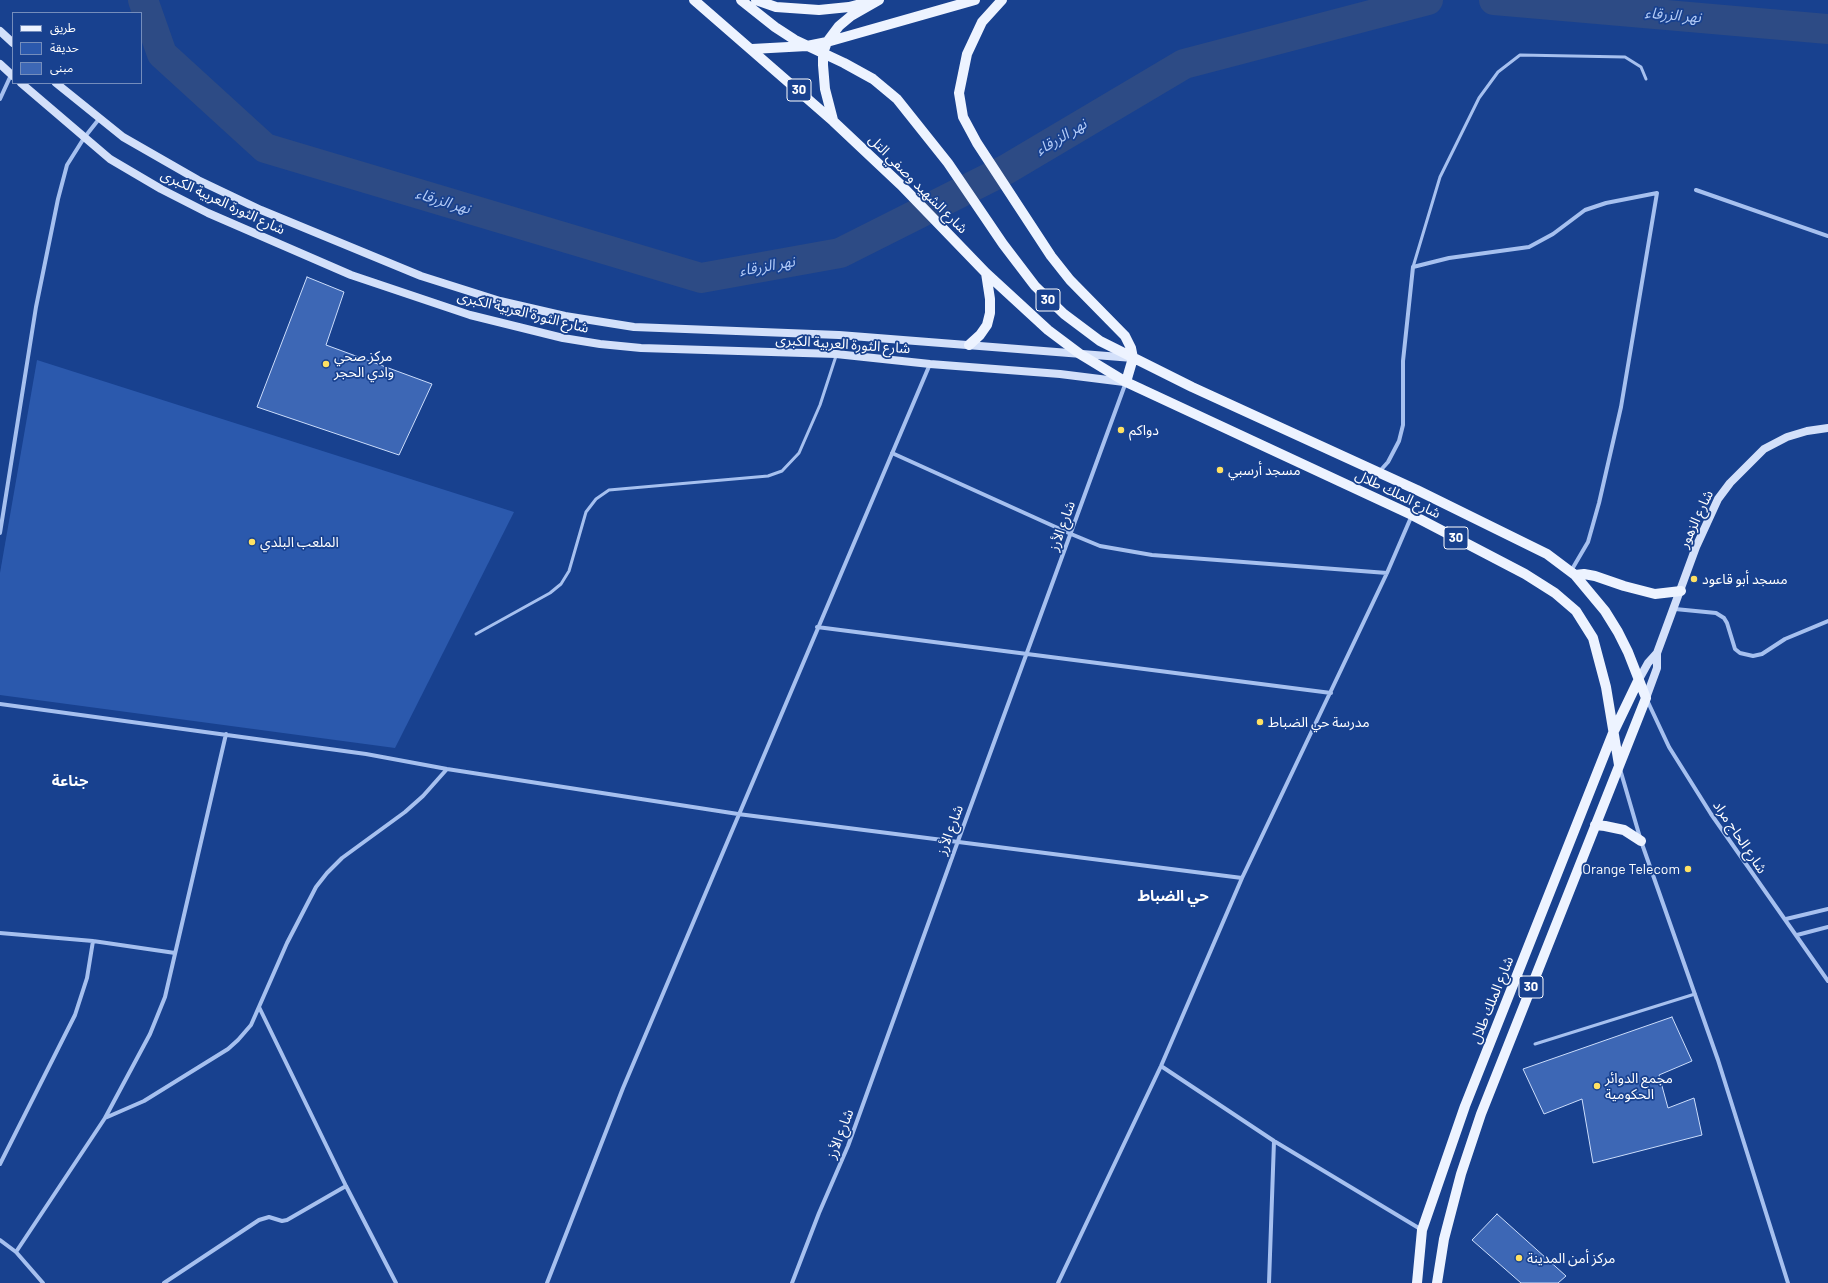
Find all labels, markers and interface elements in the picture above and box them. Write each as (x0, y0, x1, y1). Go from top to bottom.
water label: نهر الزرقاء (1644, 4, 1702, 26)
legend (12, 12, 142, 84)
text: طريق (50, 20, 76, 34)
text: حديقة (50, 40, 79, 54)
text: مبنى (50, 60, 73, 74)
road number: 30 (787, 79, 811, 101)
water label: نهر الزرقاء (1032, 115, 1090, 159)
street label: شارع الشهيد وصفي التل (865, 131, 971, 237)
street label: شارع الثورة العربية الكبرى (158, 166, 288, 238)
water label: نهر الزرقاء (414, 184, 472, 218)
water label: نهر الزرقاء (738, 252, 796, 280)
street label: شارع الثورة العربية الكبرى (455, 288, 591, 336)
road number: 30 (1036, 289, 1060, 311)
street label: شارع الثورة العربية الكبرى (775, 331, 911, 357)
place label: مركز صحي وادي الحجر (334, 348, 394, 380)
marker: مركز صحي وادي الحجر (321, 359, 331, 369)
place label: دواكم (1129, 422, 1159, 438)
marker: دواكم (1116, 425, 1126, 435)
place label: مسجد أرسبي (1228, 462, 1301, 478)
marker: مسجد أرسبي (1215, 465, 1225, 475)
street label: شارع الملك طلال (1353, 466, 1443, 522)
street label: شارع الزهور (1675, 487, 1717, 551)
street label: شارع الأرز (1045, 499, 1079, 553)
road number: 30 (1444, 527, 1468, 549)
place label: الملعب البلدي (260, 534, 339, 550)
marker: الملعب البلدي (247, 537, 257, 547)
place label: مسجد أبو قاعود (1702, 571, 1788, 587)
marker: مسجد أبو قاعود (1689, 574, 1699, 584)
place label: مدرسة حي الضباط (1268, 714, 1370, 730)
marker: مدرسة حي الضباط (1255, 717, 1265, 727)
district label: جناعة (52, 772, 88, 790)
street label: شارع الحاج مراد (1709, 797, 1771, 877)
street label: شارع الأرز (933, 803, 967, 857)
place label: Orange Telecom (1582, 861, 1680, 877)
marker: Orange Telecom (1683, 864, 1693, 874)
district label: حي الضباط (1137, 887, 1209, 905)
street label: شارع الملك طلال (1467, 954, 1517, 1046)
road number: 30 (1519, 976, 1543, 998)
place label: مجمع الدوائر الحكومية (1605, 1070, 1673, 1102)
marker: مجمع الدوائر الحكومية (1592, 1081, 1602, 1091)
street label: شارع الأرز (823, 1107, 857, 1161)
place label: مركز أمن المدينة (1527, 1250, 1615, 1266)
marker: مركز أمن المدينة (1514, 1253, 1524, 1263)

